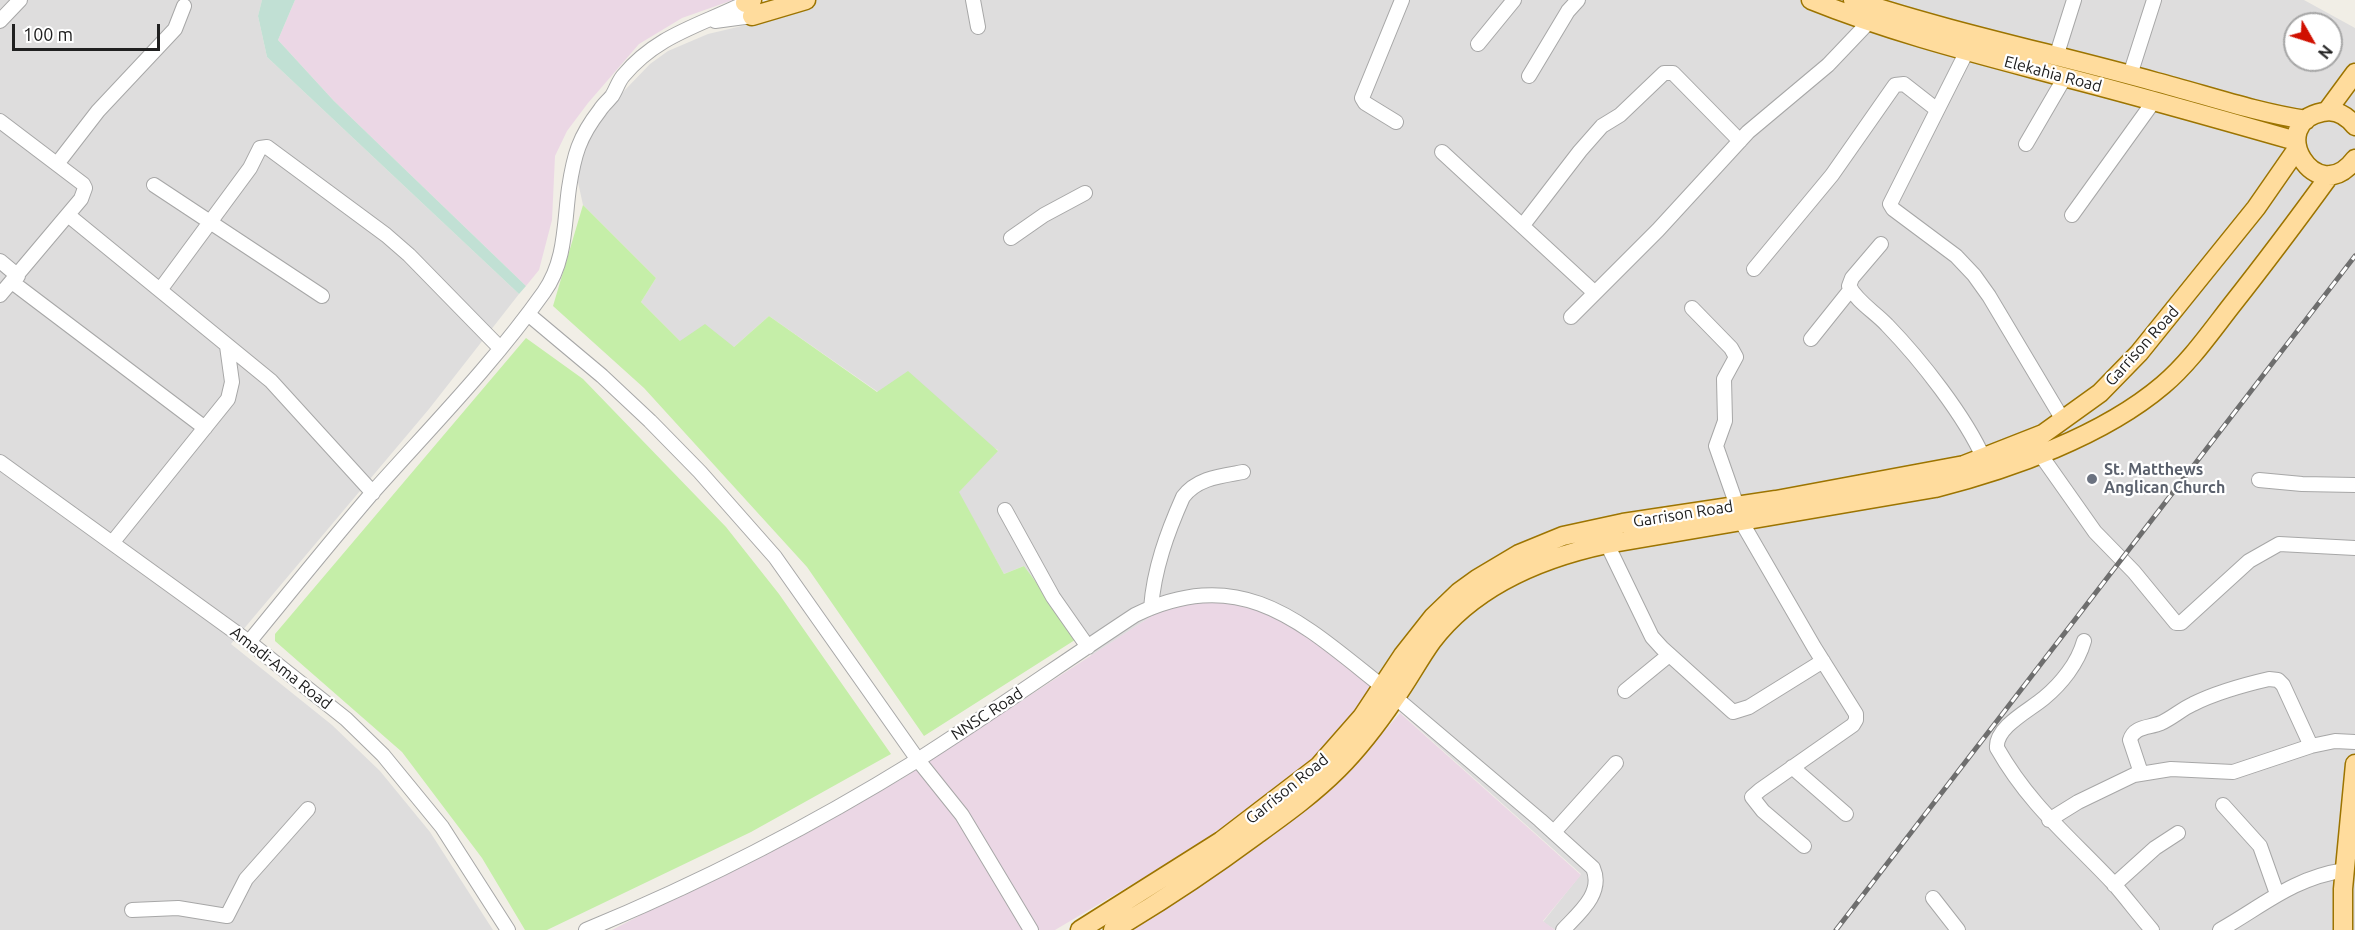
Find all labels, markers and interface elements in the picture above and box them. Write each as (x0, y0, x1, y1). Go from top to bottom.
scale bar (15, 12, 164, 50)
north arrow (2283, 12, 2343, 72)
text: 100 m (23, 24, 73, 44)
text: N (2315, 42, 2336, 62)
street label: Elekahia Road (2002, 52, 2104, 96)
street label: Garrison Road (2101, 302, 2183, 390)
place label: St. Matthews Anglican Church (2104, 460, 2225, 498)
marker: St. Matthews Anglican Church (2085, 472, 2099, 486)
street label: Garrison Road (1632, 497, 1734, 531)
street label: Amadi-Ama Road (227, 622, 335, 714)
street label: NNSC Road (948, 684, 1026, 744)
street label: Garrison Road (1242, 750, 1332, 828)

